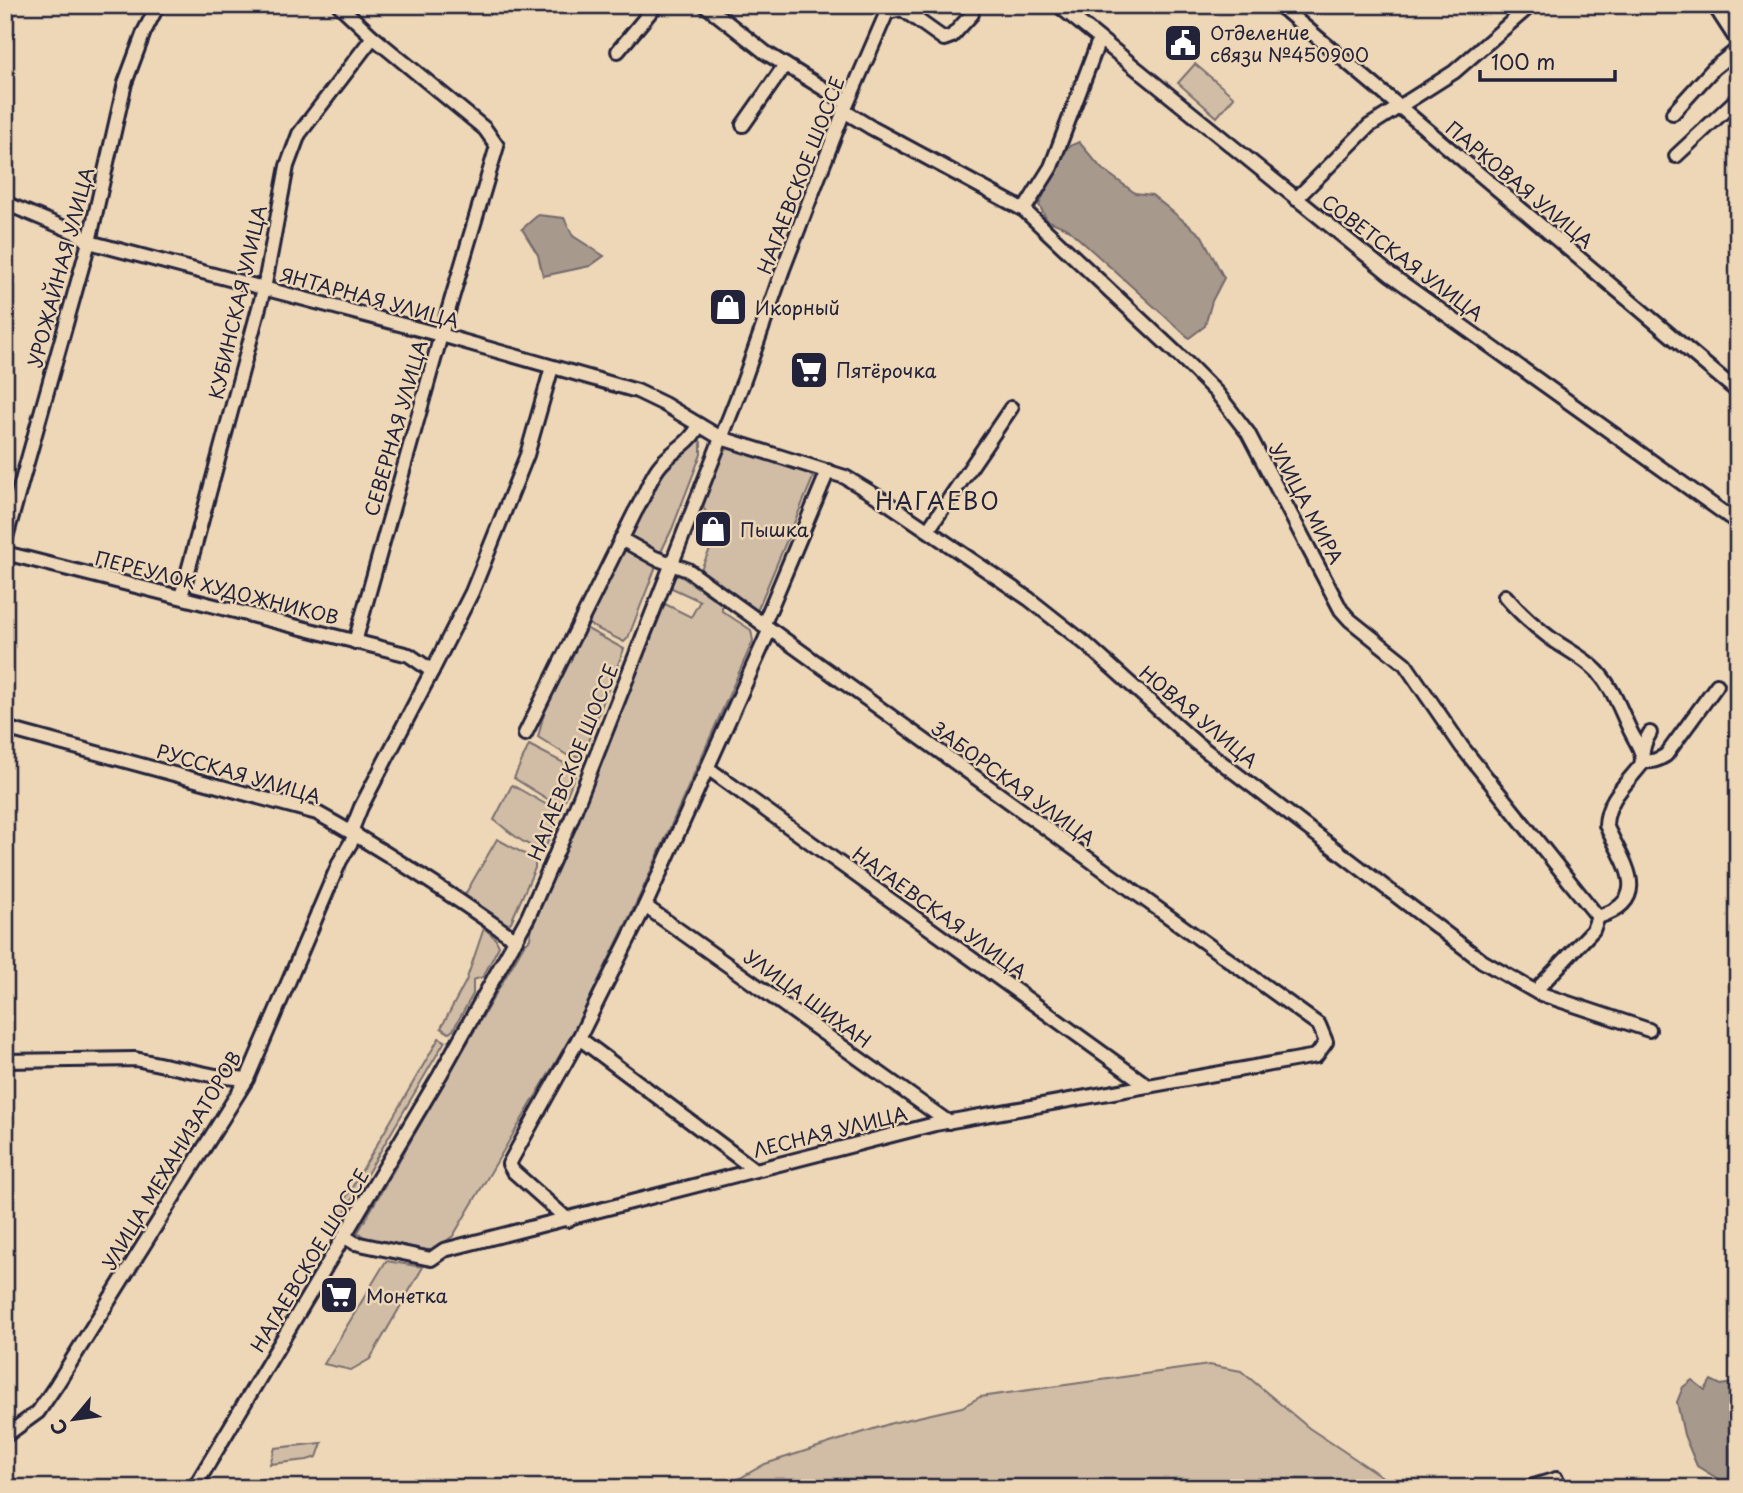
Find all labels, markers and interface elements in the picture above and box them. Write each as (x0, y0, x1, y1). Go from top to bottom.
place label: Отделение связи №450900 (1210, 18, 1369, 68)
public building icon: Отделение связи №450900 (1162, 22, 1204, 64)
scale bar (1480, 38, 1615, 82)
text: 100 m (1491, 45, 1555, 77)
street label: НАГАЕВСКОЕ ШОССЕ (749, 72, 851, 278)
street label: ПАРКОВАЯ УЛИЦА (1440, 114, 1600, 254)
street label: УРОЖАЙНАЯ УЛИЦА (20, 164, 100, 370)
street label: СОВЕТСКАЯ УЛИЦА (1316, 187, 1490, 327)
street label: КУБИНСКАЯ УЛИЦА (201, 202, 273, 402)
street label: ЯНТАРНАЯ УЛИЦА (277, 260, 463, 334)
shop icon: Икорный (707, 286, 749, 328)
place label: Икорный (755, 293, 840, 321)
street label: СЕВЕРНАЯ УЛИЦА (356, 337, 434, 519)
supermarket icon: Пятёрочка (788, 349, 830, 391)
place label: Пятёрочка (836, 356, 937, 384)
street label: УЛИЦА МИРА (1263, 437, 1351, 569)
district label: НАГАЕВО (875, 483, 1001, 518)
shop icon: Пышка (692, 508, 734, 550)
place label: Пышка (740, 515, 809, 543)
street label: ПЕРЕУЛОК ХУДОЖНИКОВ (92, 543, 342, 631)
street label: НОВАЯ УЛИЦА (1134, 658, 1264, 774)
street label: НАГАЕВСКОЕ ШОССЕ (520, 660, 624, 864)
street label: ЗАБОРСКАЯ УЛИЦА (926, 714, 1102, 852)
street label: РУССКАЯ УЛИЦА (154, 736, 324, 810)
street label: НАГАЕВСКАЯ УЛИЦА (847, 839, 1033, 985)
street label: УЛИЦА ШИХАН (739, 942, 877, 1054)
street label: УЛИЦА МЕХАНИЗАТОРОВ (94, 1045, 248, 1275)
street label: ЛЕСНАЯ УЛИЦА (750, 1098, 910, 1164)
street label: НАГАЕВСКОЕ ШОССЕ (243, 1163, 375, 1357)
supermarket icon: Монетка (318, 1274, 360, 1316)
place label: Монетка (366, 1281, 447, 1309)
north arrow (38, 1384, 108, 1454)
text: С (43, 1415, 74, 1441)

